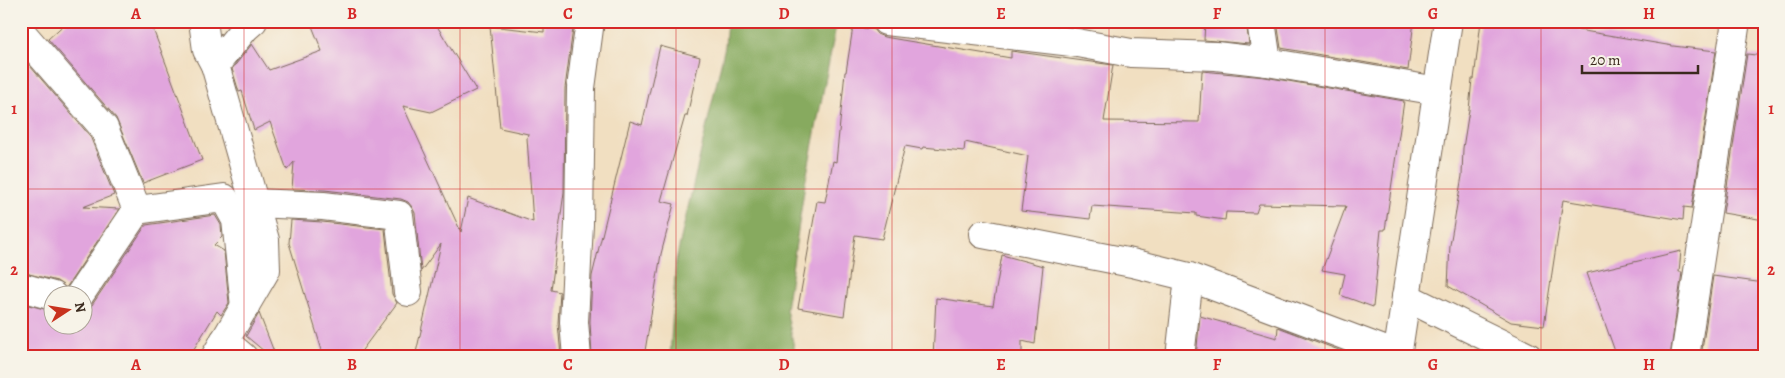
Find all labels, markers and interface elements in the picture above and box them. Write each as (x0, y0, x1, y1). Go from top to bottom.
text: A (130, 3, 142, 25)
text: B (347, 3, 357, 25)
text: C (563, 3, 573, 25)
text: D (778, 3, 790, 25)
text: E (996, 3, 1006, 25)
text: F (1213, 3, 1222, 25)
text: G (1428, 3, 1438, 25)
text: H (1643, 3, 1655, 25)
scale bar (1582, 42, 1699, 74)
text: 20 m (1590, 50, 1621, 70)
text: 1 (11, 98, 17, 120)
text: 1 (1768, 98, 1774, 120)
text: 2 (10, 259, 18, 281)
text: 2 (1767, 259, 1775, 281)
north arrow (42, 286, 92, 336)
text: N (70, 300, 91, 314)
text: A (130, 354, 142, 376)
text: B (347, 354, 357, 376)
text: C (563, 354, 573, 376)
text: D (778, 354, 790, 376)
text: E (996, 354, 1006, 376)
text: F (1213, 354, 1222, 376)
text: G (1428, 354, 1438, 376)
text: H (1643, 354, 1655, 376)

